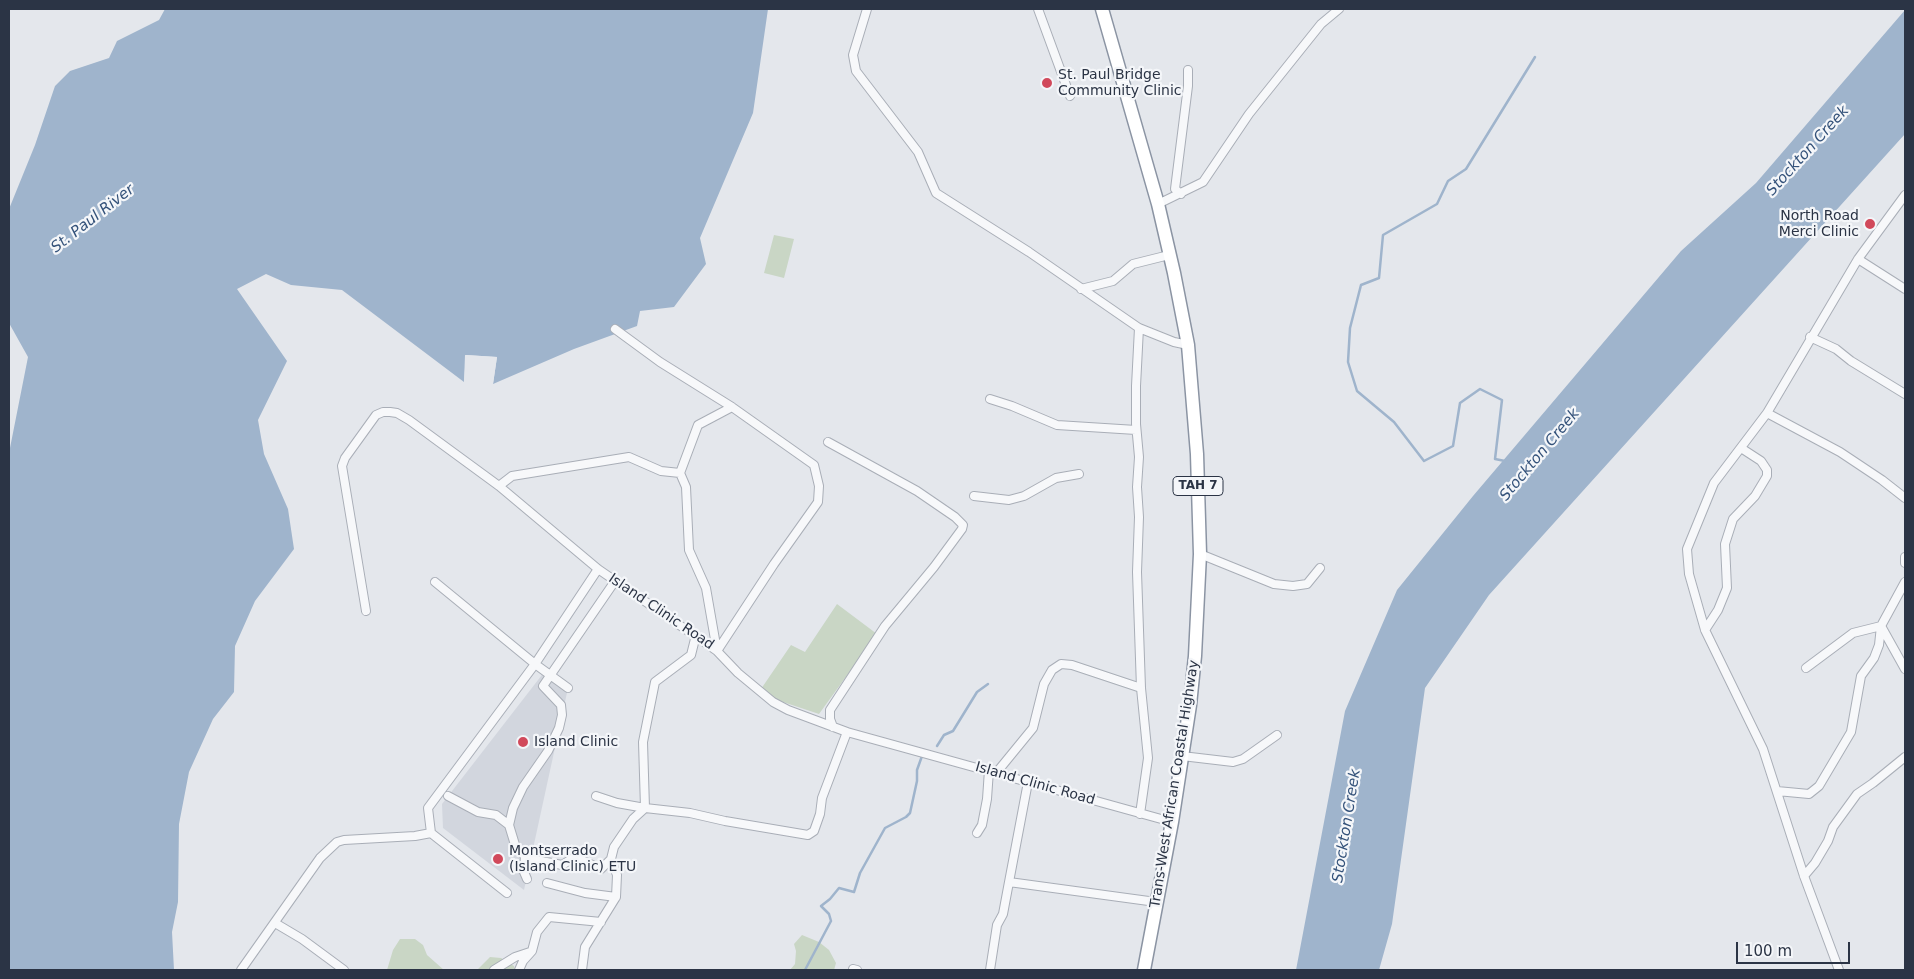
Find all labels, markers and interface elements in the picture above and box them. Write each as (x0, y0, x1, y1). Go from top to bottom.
place label: St. Paul Bridge Community Clinic (1058, 67, 1181, 100)
marker: St. Paul Bridge Community Clinic (1040, 76, 1054, 90)
water label: Stockton Creek (1763, 102, 1853, 200)
water label: St. Paul River (48, 181, 138, 257)
place label: North Road Merci Clinic (1779, 208, 1859, 240)
marker: North Road Merci Clinic (1863, 217, 1877, 231)
water label: Stockton Creek (1496, 405, 1584, 505)
road number: TAH 7 (1173, 476, 1223, 496)
street label: Island Clinic Road (605, 570, 717, 654)
street label: Trans-West African Coastal Highway (1147, 659, 1203, 909)
place label: Island Clinic (534, 734, 618, 750)
marker: Island Clinic (516, 735, 530, 749)
street label: Island Clinic Road (973, 759, 1097, 809)
water label: Stockton Creek (1329, 768, 1365, 884)
place label: Montserrado (Island Clinic) ETU (509, 843, 636, 876)
marker: Montserrado (Island Clinic) ETU (491, 852, 505, 866)
scale bar (1739, 932, 1853, 964)
text: 100 m (1744, 942, 1792, 960)

